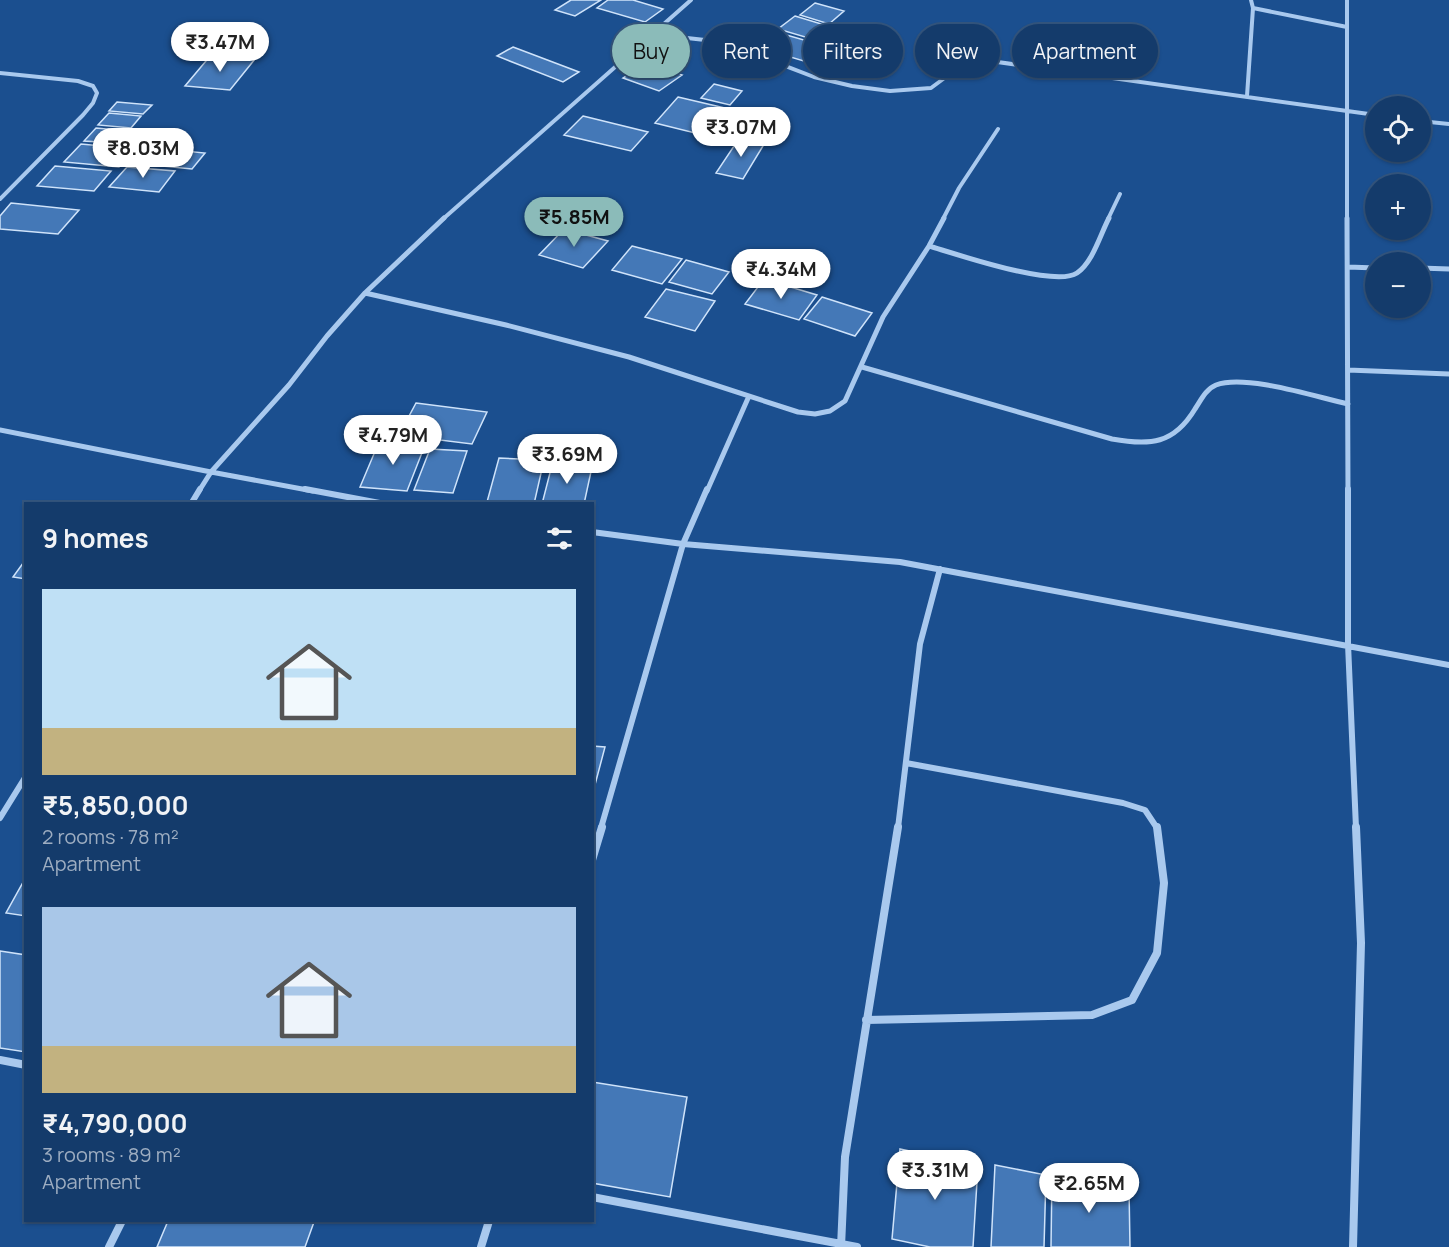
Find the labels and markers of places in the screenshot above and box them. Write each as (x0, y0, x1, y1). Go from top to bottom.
pin: ₹3.47M (171, 22, 269, 73)
pin: ₹3.07M (692, 107, 790, 158)
pin: ₹8.03M (94, 128, 192, 179)
pin: ₹5.85M (525, 197, 623, 248)
pin: ₹4.34M (732, 249, 830, 300)
pin: ₹4.79M (344, 415, 442, 466)
pin: ₹3.69M (518, 434, 616, 485)
pin: ₹3.31M (886, 1150, 984, 1201)
pin: ₹2.65M (1040, 1163, 1138, 1214)

